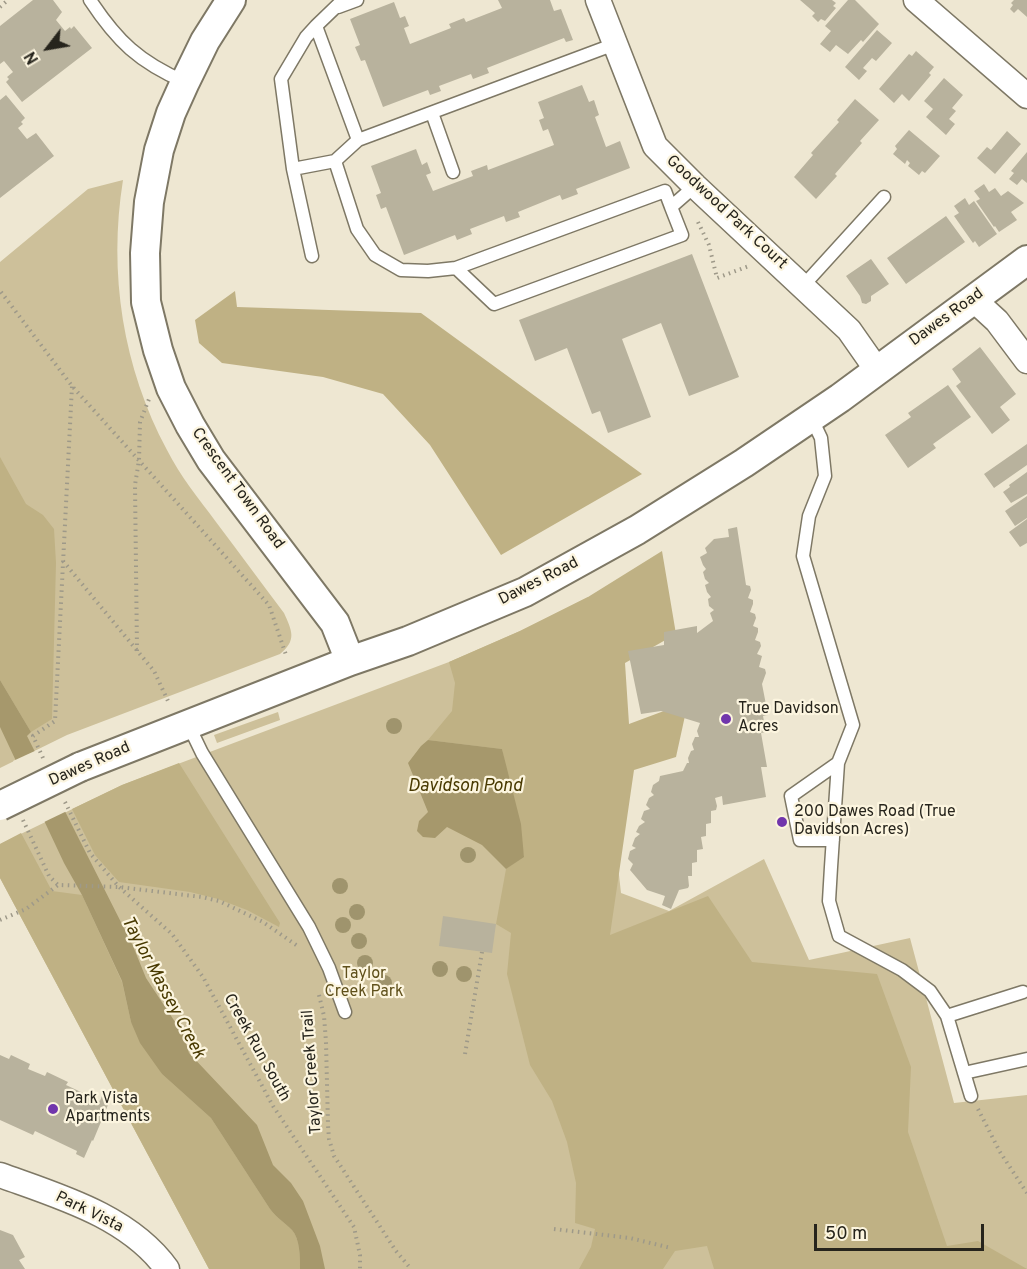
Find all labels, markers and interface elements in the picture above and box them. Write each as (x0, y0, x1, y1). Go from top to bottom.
north arrow (18, 18, 78, 78)
text: N (21, 47, 44, 67)
street label: Goodwood Park Court (661, 152, 791, 274)
street label: Dawes Road (906, 285, 988, 351)
street label: Crescent Town Road (187, 425, 287, 553)
street label: Dawes Road (496, 554, 582, 610)
place label: True Davidson Acres (738, 700, 839, 738)
marker: True Davidson Acres (719, 712, 733, 726)
street label: Dawes Road (46, 739, 134, 791)
water label: Davidson Pond (408, 776, 522, 798)
place label: 200 Dawes Road (True Davidson Acres) (794, 803, 955, 841)
marker: 200 Dawes Road (True Davidson Acres) (775, 815, 789, 829)
water label: Taylor Massey Creek (115, 913, 209, 1063)
park label: Taylor Creek Park (325, 965, 403, 1003)
street label: Creek Run South (218, 991, 294, 1105)
street label: Taylor Creek Trail (299, 1009, 327, 1135)
place label: Park Vista Apartments (65, 1090, 150, 1128)
marker: Park Vista Apartments (46, 1102, 60, 1116)
street label: Park Vista (52, 1188, 126, 1238)
scale bar (817, 1212, 986, 1250)
text: 50 m (825, 1223, 867, 1246)

